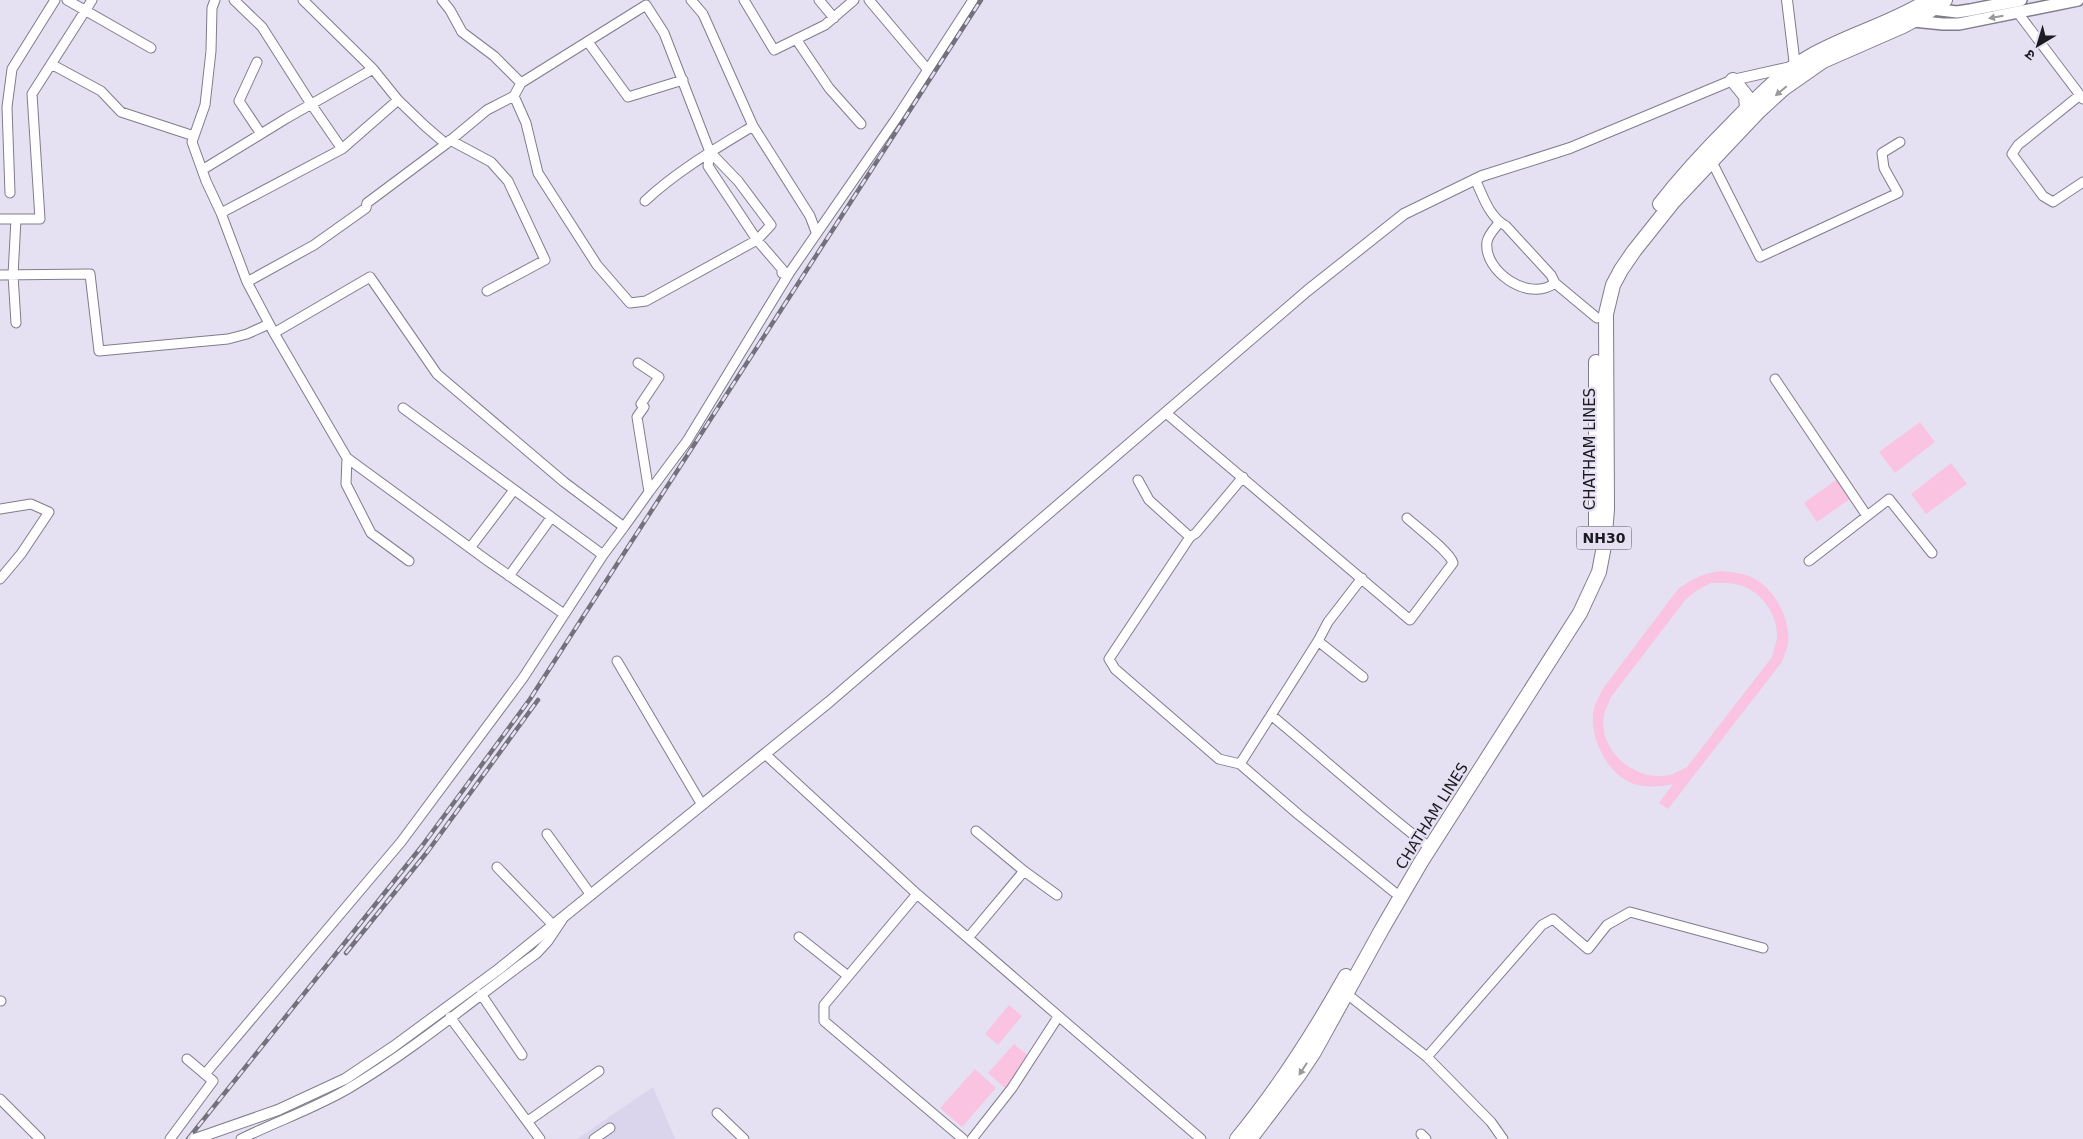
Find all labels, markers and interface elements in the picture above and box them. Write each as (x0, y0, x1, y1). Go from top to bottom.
one-way arrow (1988, 14, 2004, 22)
north arrow (2013, 20, 2063, 70)
text: उ (2021, 46, 2038, 64)
one-way arrow (1775, 86, 1788, 97)
street label: CHATHAM LINES (1581, 388, 1599, 510)
road number: NH30 (1576, 526, 1632, 550)
street label: CHATHAM LINES (1392, 759, 1472, 873)
one-way arrow (1298, 1062, 1308, 1075)

